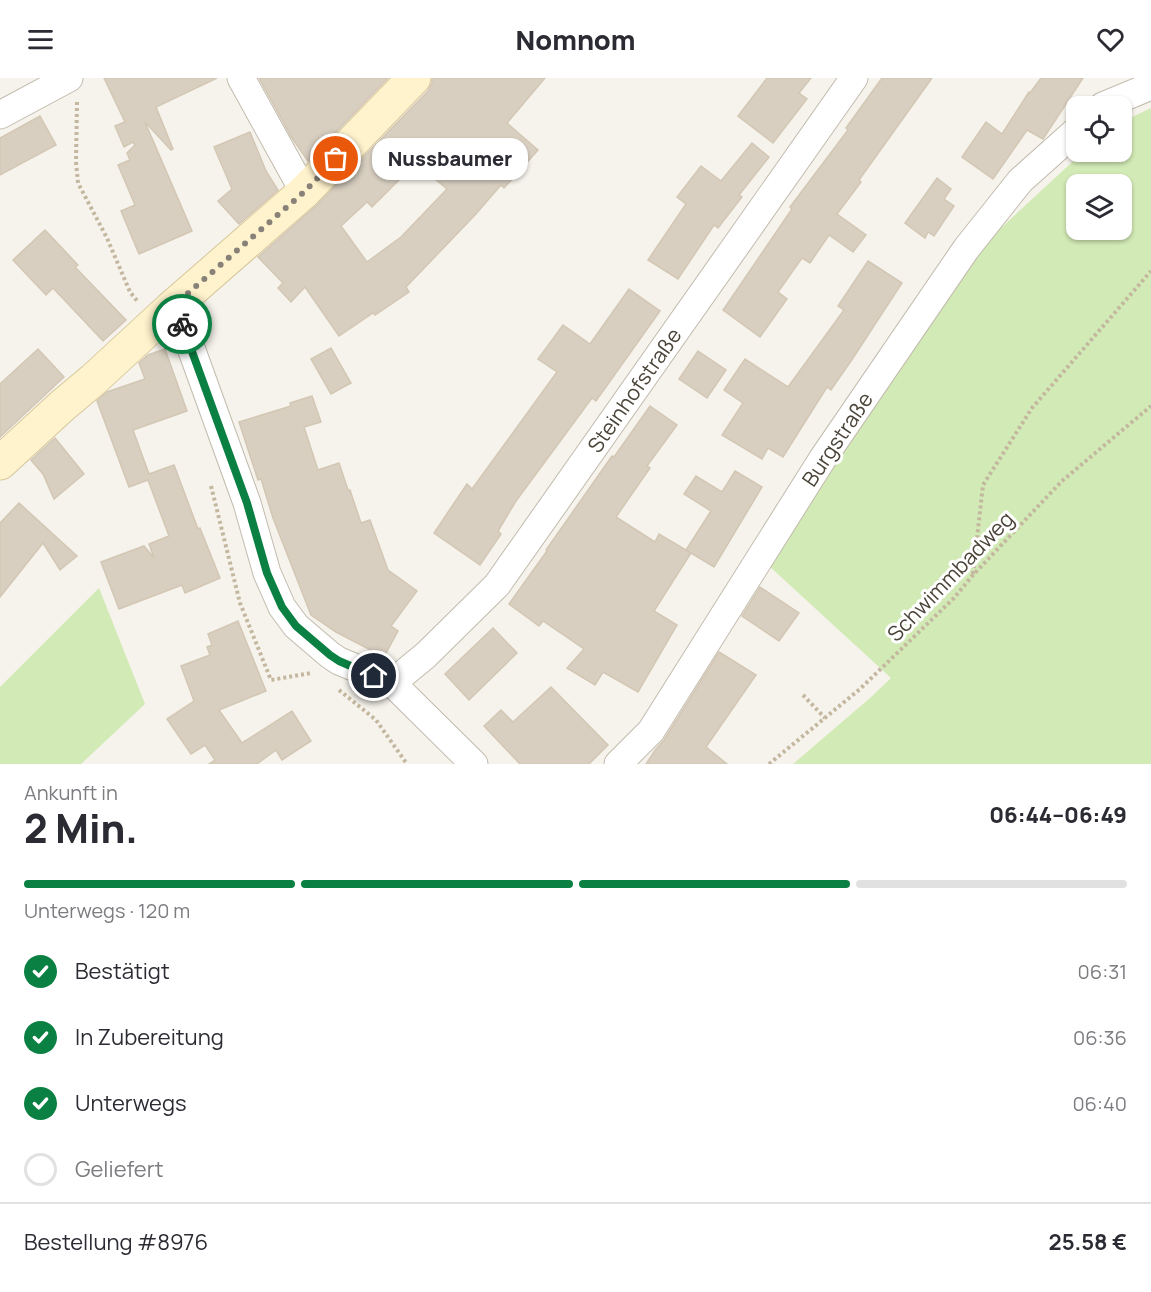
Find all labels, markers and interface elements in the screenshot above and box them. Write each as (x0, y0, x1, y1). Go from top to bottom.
text: Nomnom (516, 21, 635, 58)
icon: menu (24, 23, 57, 56)
icon: heart (1094, 23, 1127, 56)
map controls (1066, 96, 1132, 240)
button: locate (1066, 96, 1132, 162)
pin (310, 133, 361, 184)
callout: Nussbaumer (372, 138, 528, 180)
icon: bag (319, 142, 352, 175)
text: Nussbaumer (388, 145, 512, 172)
button: layers (1066, 174, 1132, 240)
courier (152, 294, 212, 354)
icon: bike (166, 308, 199, 341)
street label: Steinhofstraße (581, 322, 687, 458)
street label: Burgstraße (795, 386, 879, 492)
street label: Schwimmbadweg (881, 505, 1019, 647)
pin (348, 650, 399, 701)
icon: home (357, 659, 390, 692)
text: Ankunft in (24, 779, 118, 806)
text: 06:44–06:49 (989, 800, 1127, 830)
text: 2 Min. (24, 801, 138, 855)
text: Unterwegs · 120 m (24, 897, 190, 924)
icon: check (24, 955, 57, 988)
text: Bestätigt (75, 956, 170, 986)
text: 06:31 (1078, 958, 1127, 985)
icon: check (24, 1021, 57, 1054)
text: In Zubereitung (75, 1022, 224, 1052)
text: 06:36 (1073, 1024, 1127, 1051)
icon: check (24, 1087, 57, 1120)
text: Unterwegs (75, 1088, 187, 1118)
text: 06:40 (1072, 1090, 1127, 1117)
text: Geliefert (75, 1154, 163, 1184)
text: Bestellung #8976 (24, 1227, 208, 1257)
text: 25.58 € (1049, 1227, 1127, 1257)

